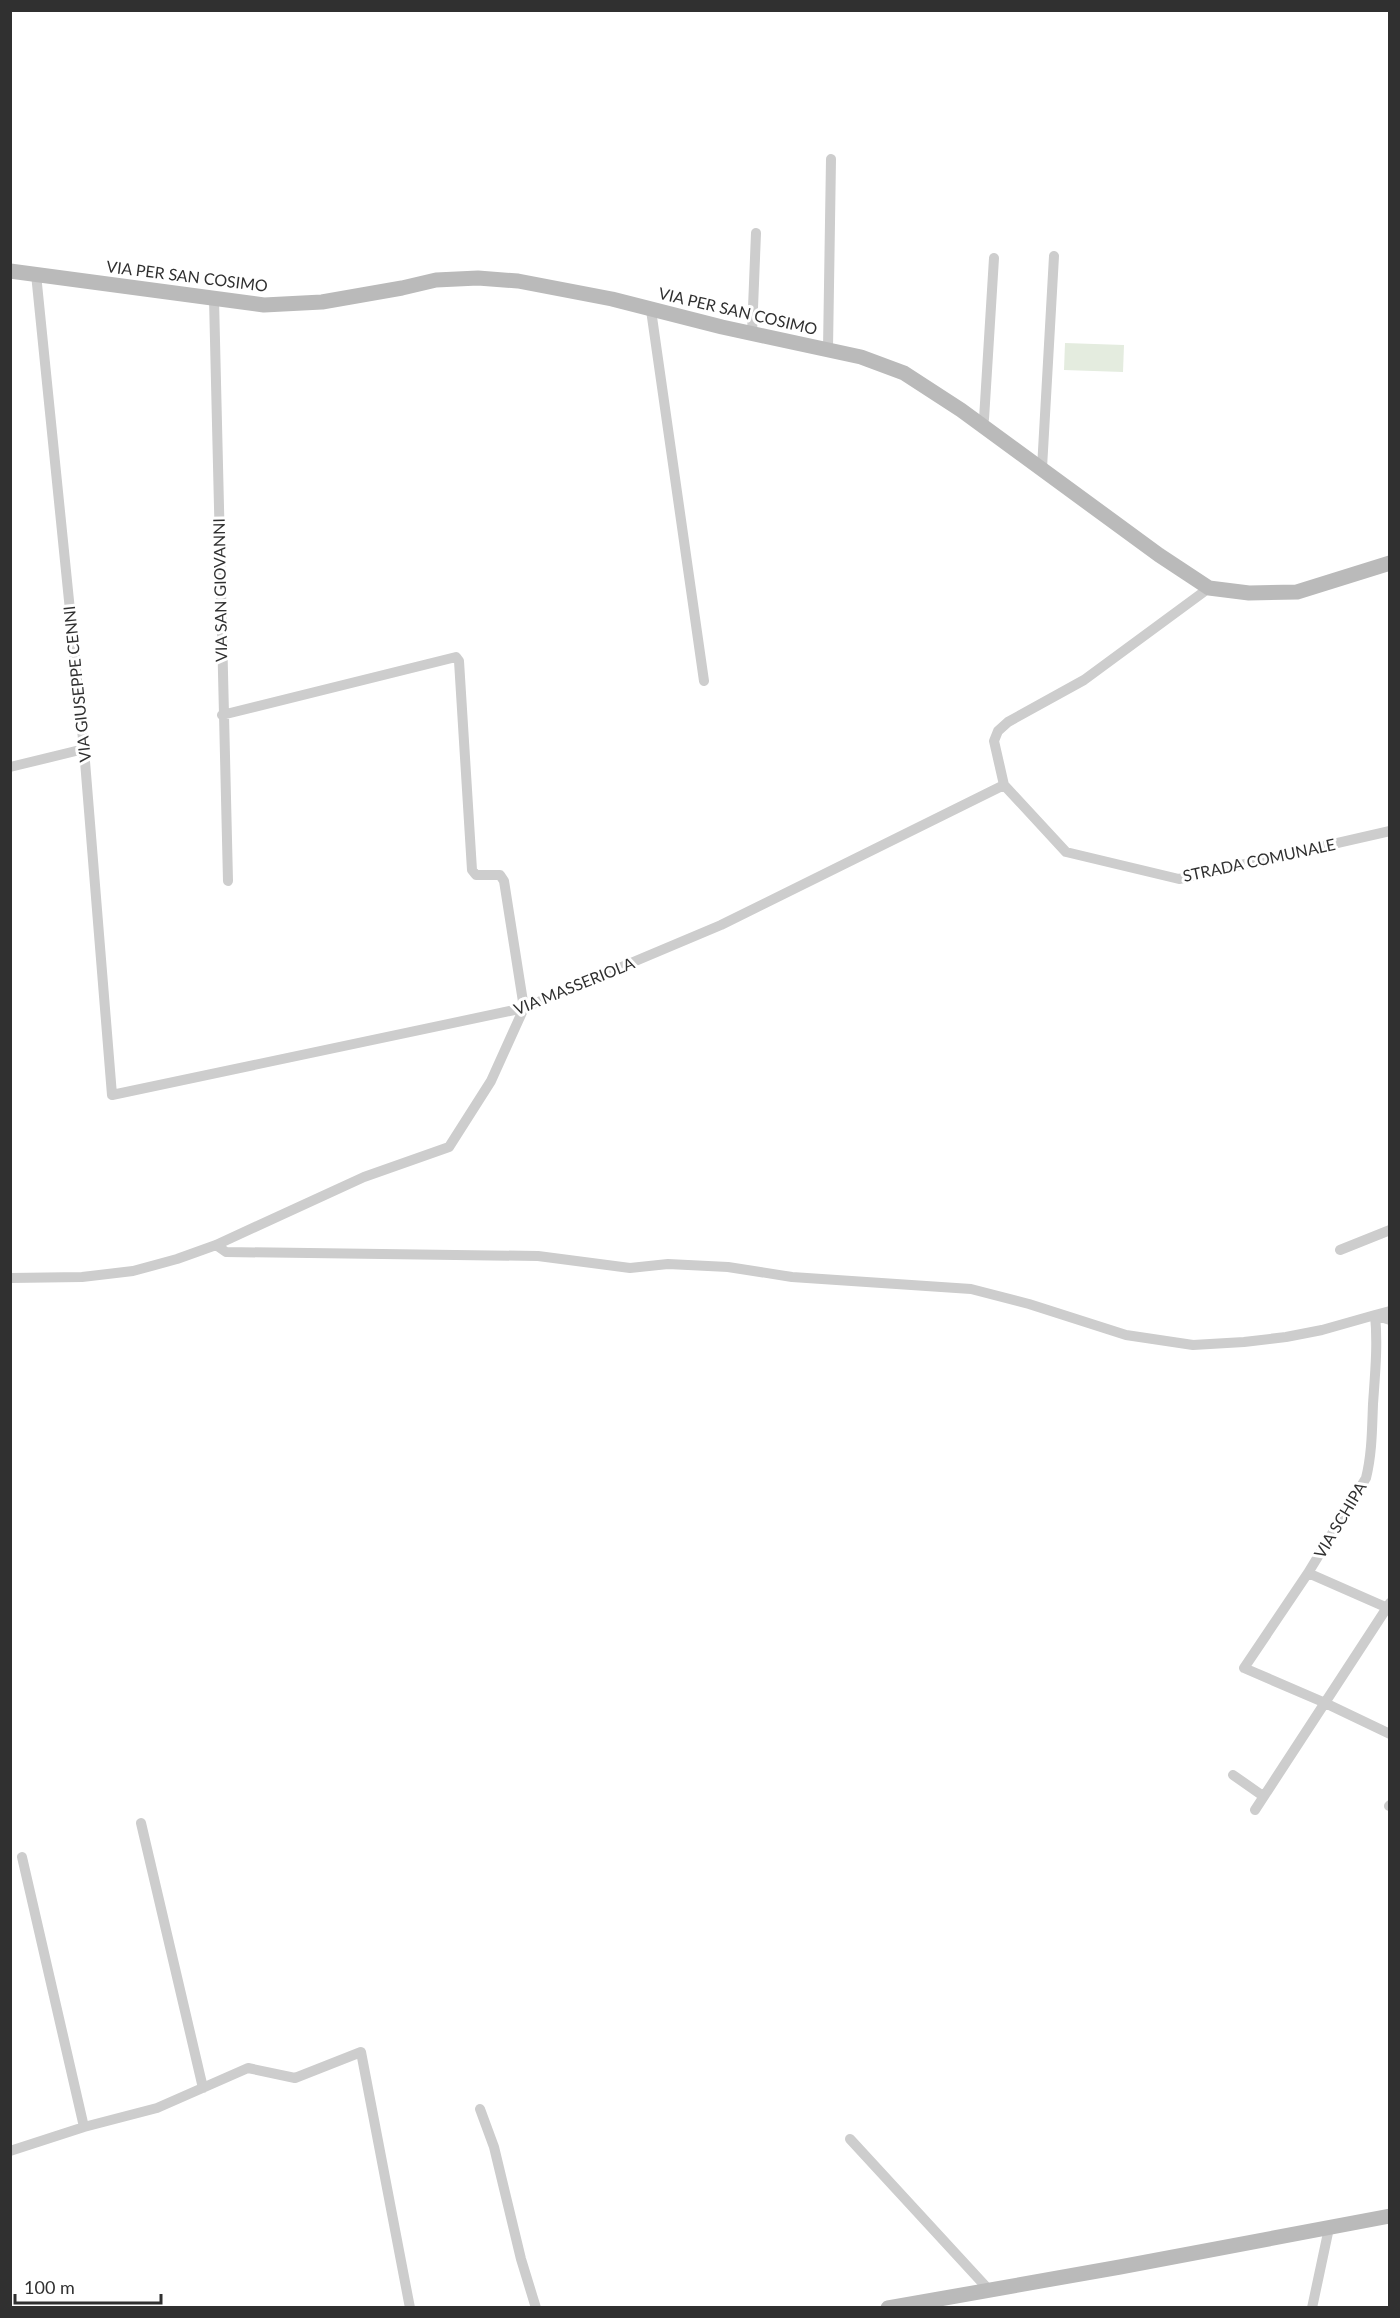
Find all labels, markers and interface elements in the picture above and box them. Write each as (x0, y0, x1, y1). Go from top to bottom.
street label: VIA PER SAN COSIMO (105, 256, 269, 295)
street label: VIA PER SAN COSIMO (657, 283, 820, 338)
street label: VIA SAN GIOVANNI (209, 518, 230, 662)
street label: VIA GIUSEPPE CENNI (59, 605, 94, 763)
street label: STRADA COMUNALE (1181, 834, 1337, 885)
street label: VIA MASSERIOLA (511, 953, 637, 1018)
street label: VIA SCHIPA (1309, 1478, 1370, 1561)
scale bar (15, 2267, 160, 2305)
text: 100 m (24, 2276, 75, 2298)

